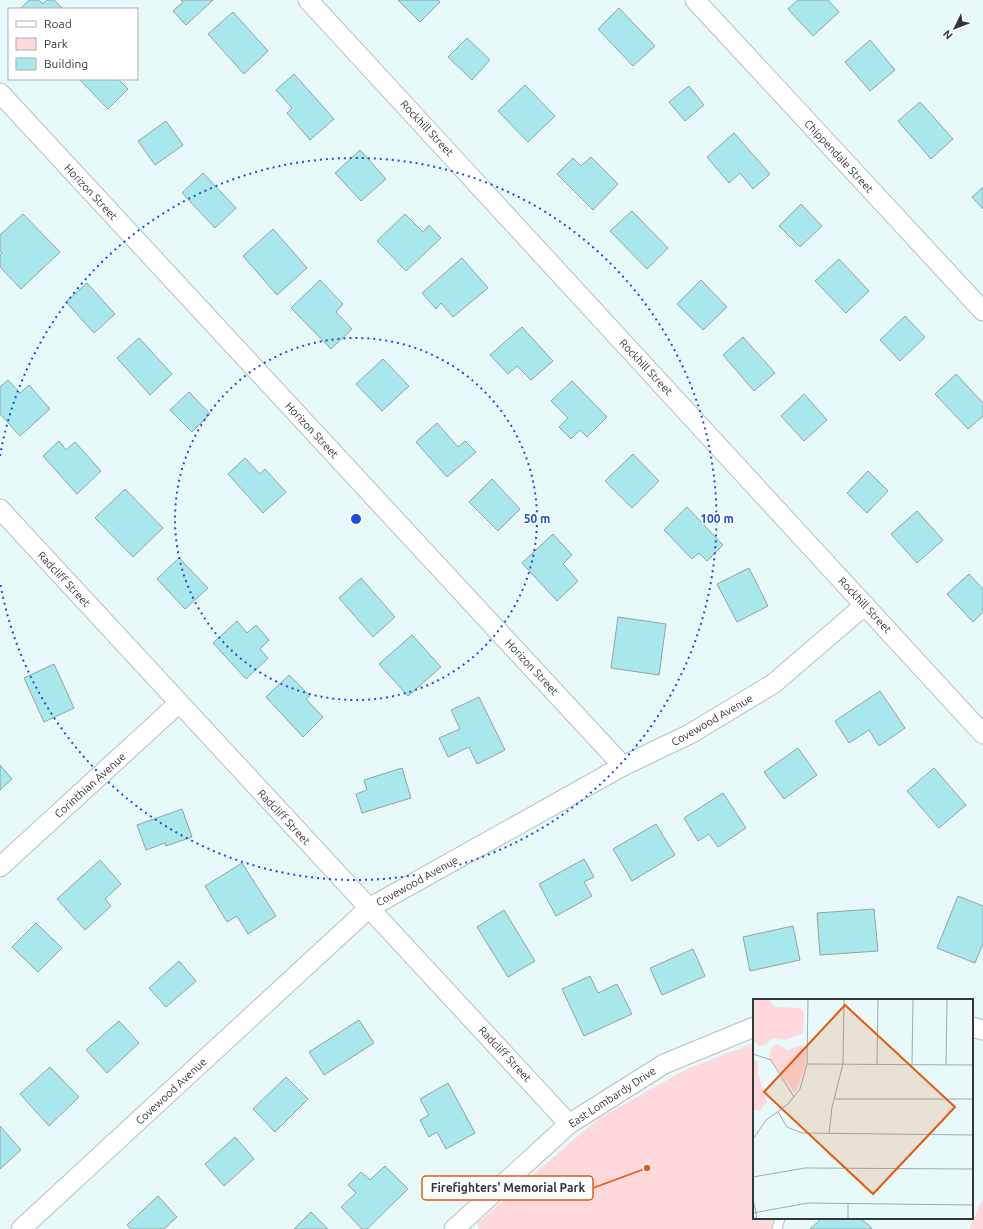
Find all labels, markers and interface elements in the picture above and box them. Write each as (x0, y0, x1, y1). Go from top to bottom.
legend (8, 8, 138, 80)
north arrow (935, 8, 975, 48)
text: Road (44, 17, 72, 30)
text: N (940, 28, 955, 42)
text: Park (44, 37, 68, 50)
text: Building (44, 57, 88, 70)
street label: Rockhill Street (398, 98, 456, 159)
street label: Chippendale Street (802, 117, 876, 195)
street label: Horizon Street (62, 162, 120, 223)
street label: Rockhill Street (617, 337, 675, 398)
street label: Horizon Street (283, 400, 341, 461)
centre of rings (349, 512, 363, 526)
text: 50 m (524, 512, 550, 525)
text: 100 m (700, 512, 734, 525)
street label: Radcliff Street (35, 549, 93, 610)
street label: Rockhill Street (836, 575, 894, 636)
street label: Horizon Street (503, 637, 561, 698)
street label: Covewood Avenue (669, 692, 755, 748)
street label: Corinthian Avenue (52, 750, 128, 820)
street label: Radcliff Street (255, 787, 313, 848)
street label: Covewood Avenue (374, 853, 460, 909)
inset map (753, 999, 973, 1219)
street label: Radcliff Street (476, 1024, 534, 1085)
street label: Covewood Avenue (133, 1055, 209, 1127)
street label: East Lombardy Drive (566, 1064, 658, 1130)
callout: Firefighters' Memorial Park (422, 1176, 593, 1200)
text: Firefighters' Memorial Park (431, 1181, 585, 1194)

